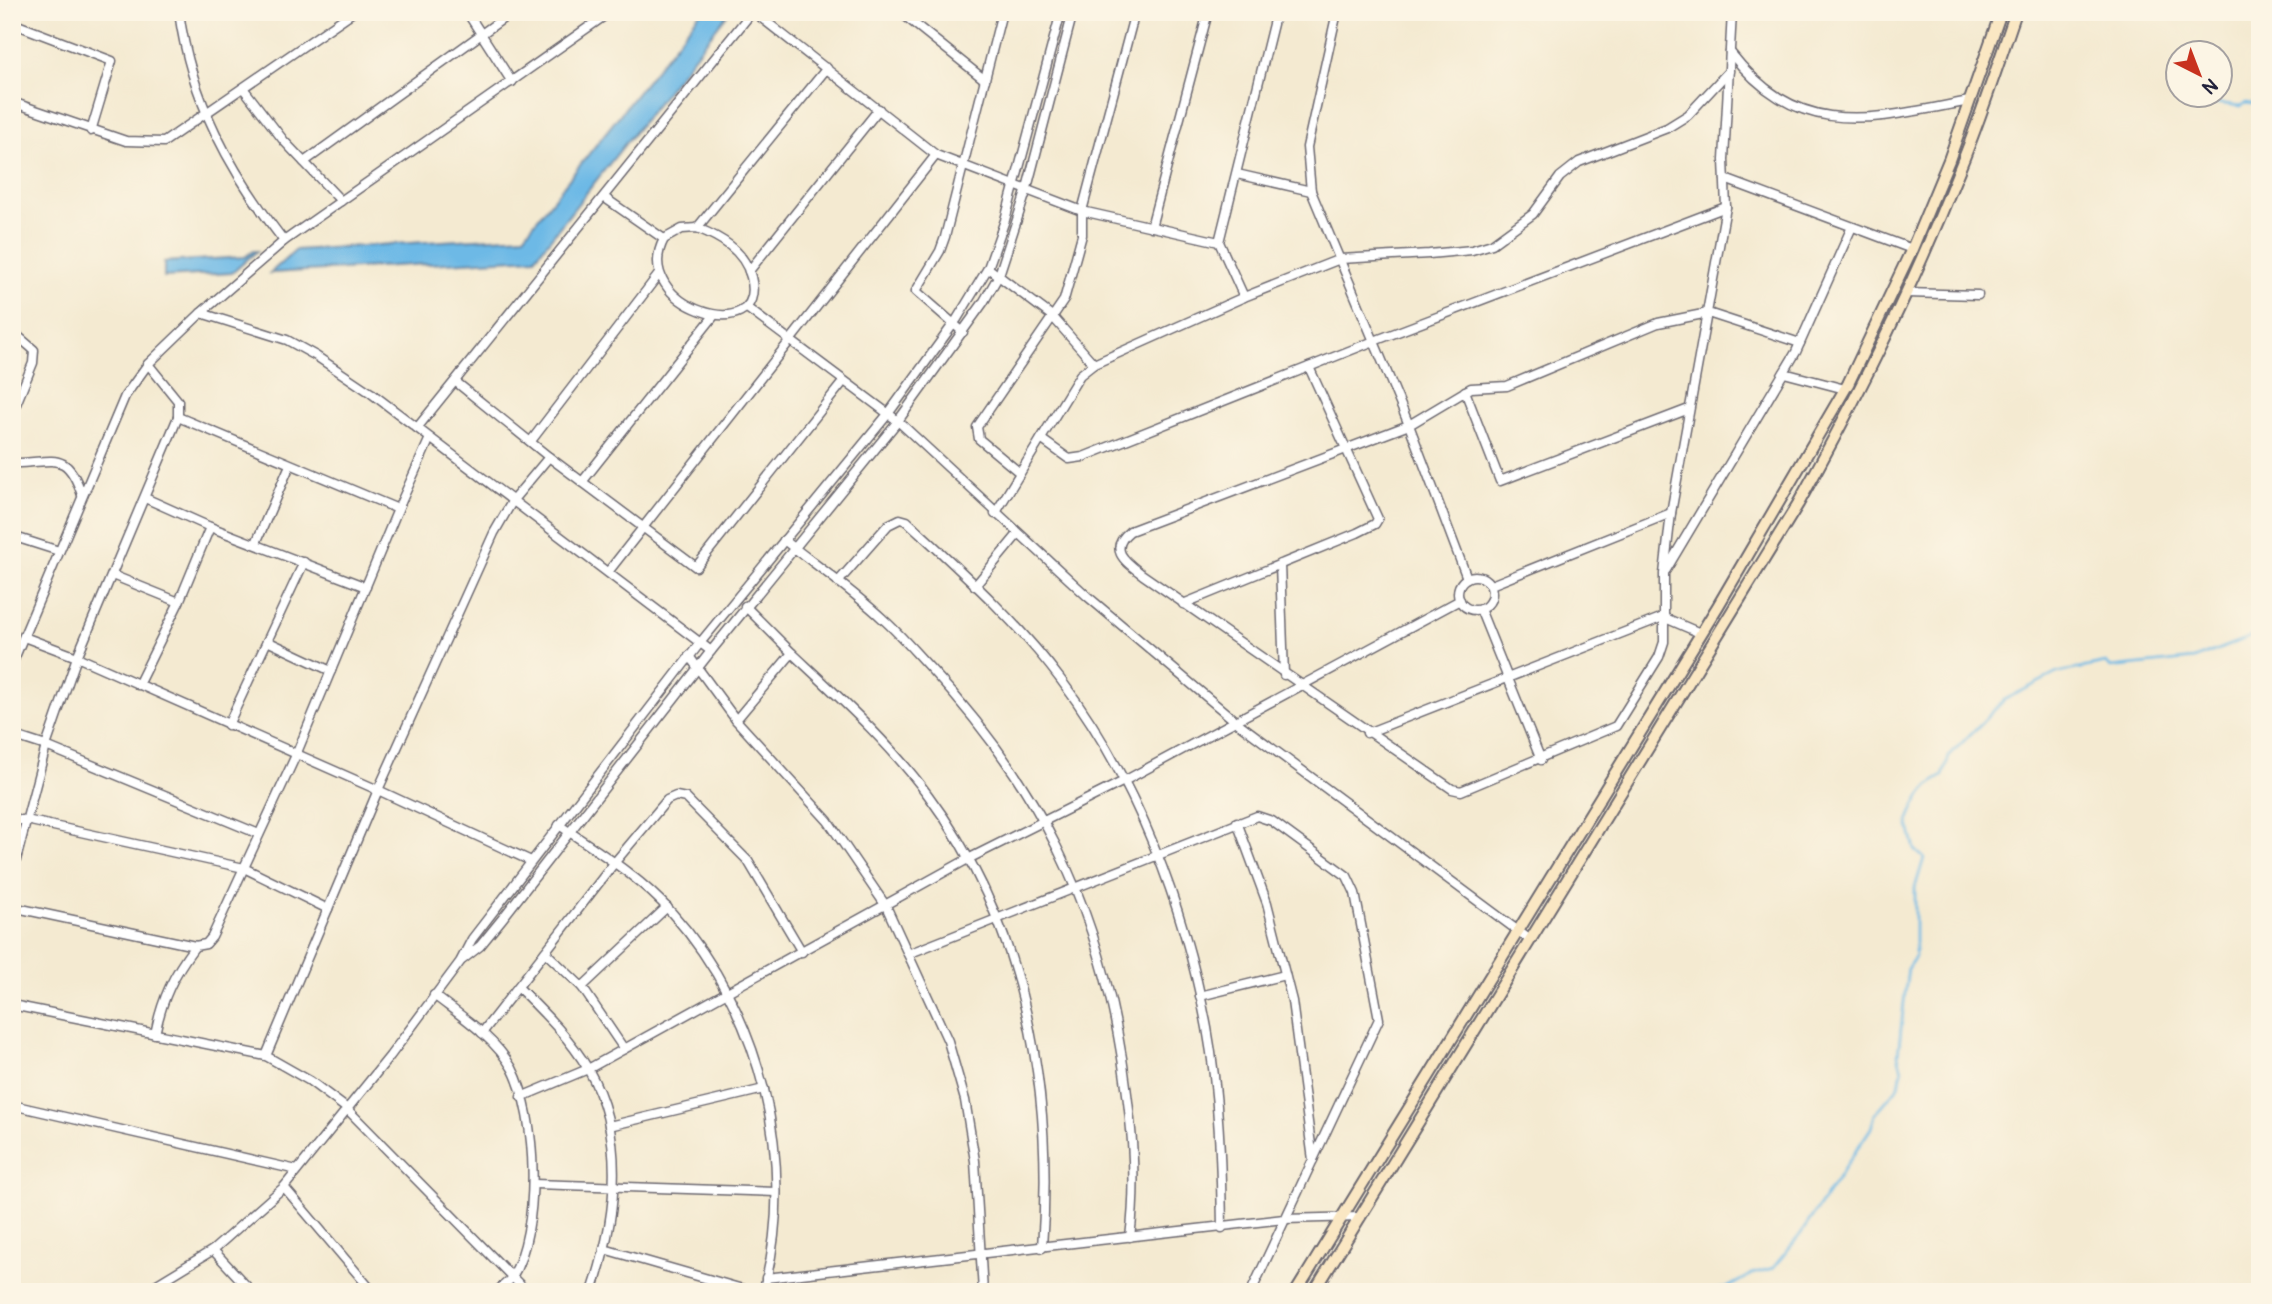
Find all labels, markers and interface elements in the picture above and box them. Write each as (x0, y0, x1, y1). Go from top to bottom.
north arrow (2164, 38, 2234, 108)
text: N (2197, 73, 2223, 99)

